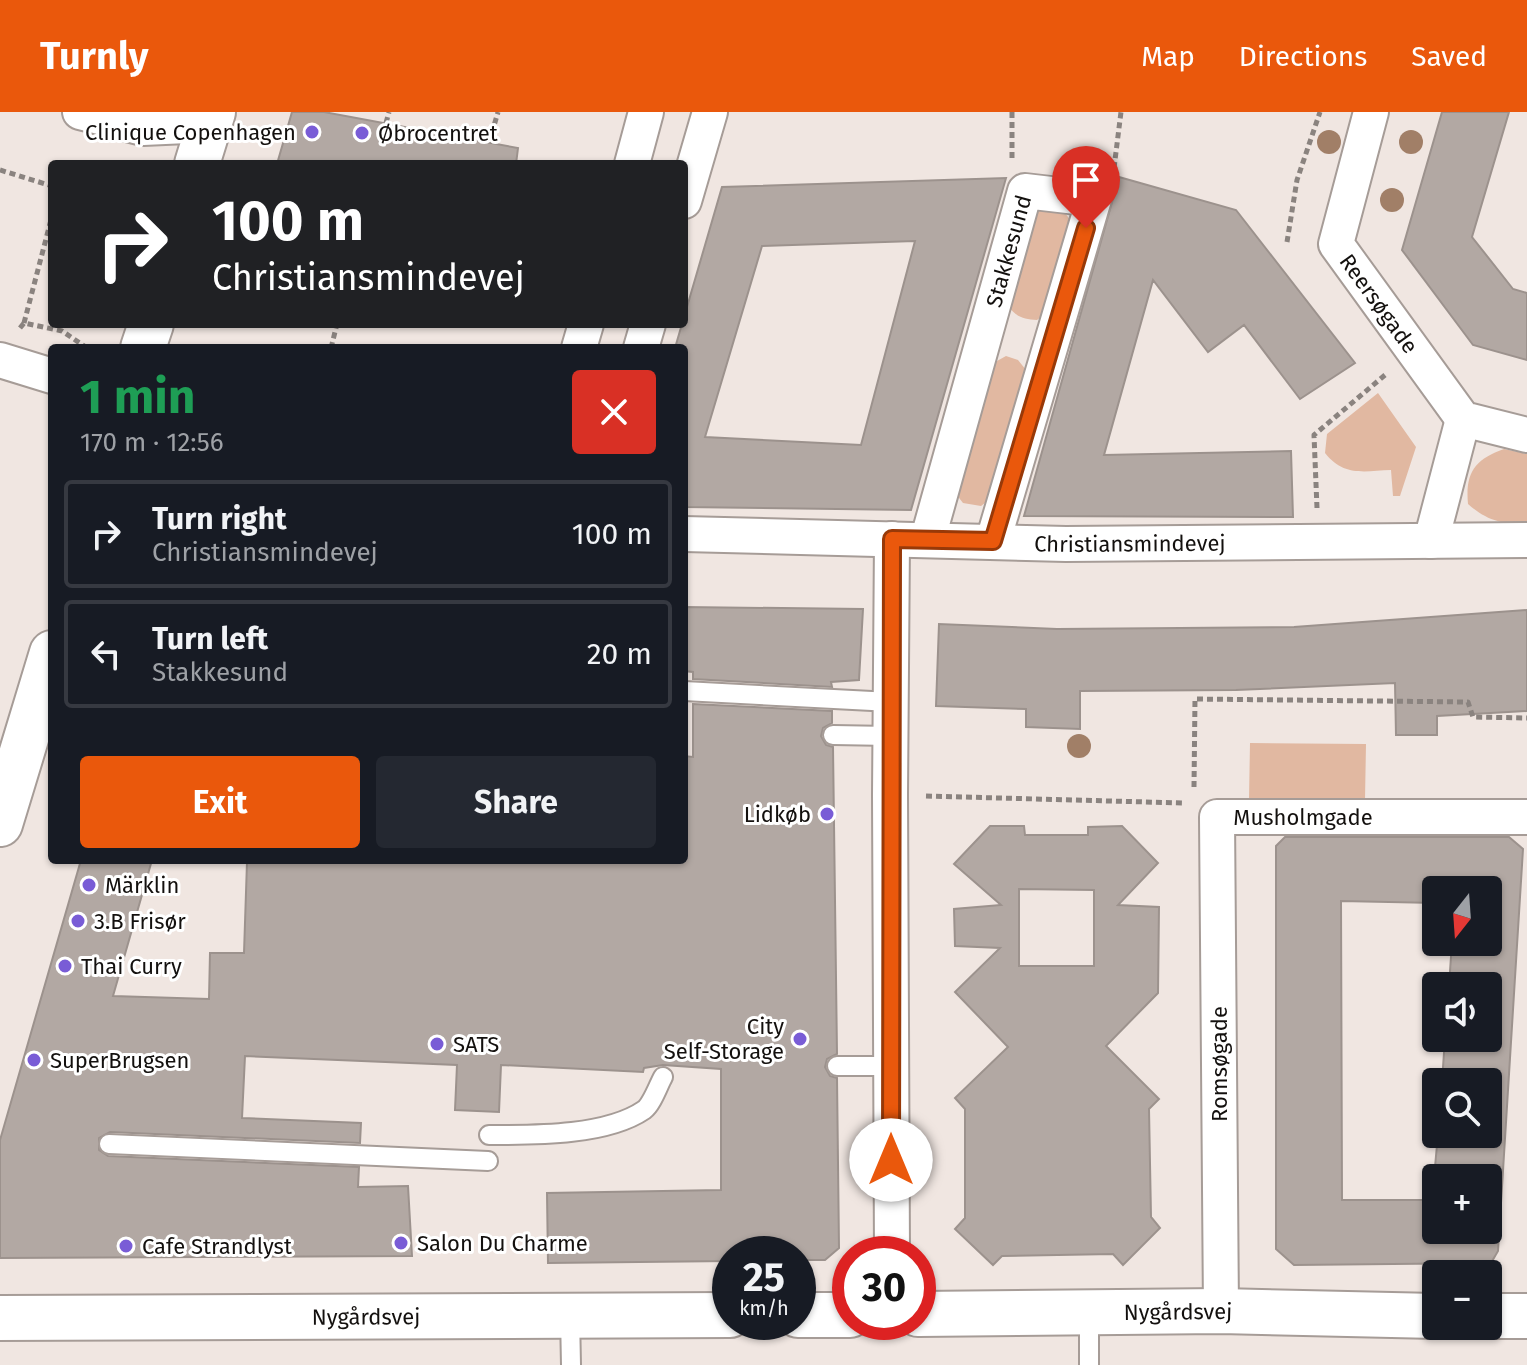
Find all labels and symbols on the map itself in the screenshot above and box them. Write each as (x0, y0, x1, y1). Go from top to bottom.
place label: Clinique Copenhagen (85, 119, 296, 146)
place label: Øbrocentret (378, 120, 498, 147)
marker: Clinique Copenhagen (303, 123, 321, 141)
marker: Øbrocentret (353, 124, 371, 142)
pin (1052, 146, 1120, 228)
street label: Stakkesund (980, 192, 1037, 310)
street label: Reersøgade (1334, 249, 1424, 359)
street label: Christiansmindevej (1034, 530, 1226, 558)
place label: Lidkøb (744, 801, 811, 828)
street label: Musholmgade (1233, 804, 1373, 831)
marker: Lidkøb (818, 805, 836, 823)
place label: Märklin (105, 872, 179, 899)
marker: Märklin (80, 876, 98, 894)
north arrow (1422, 876, 1502, 956)
place label: 3.B Frisør (94, 908, 186, 935)
marker: 3.B Frisør (69, 912, 87, 930)
place label: Thai Curry (81, 953, 182, 980)
marker: Thai Curry (56, 957, 74, 975)
street label: Romsøgade (1206, 1006, 1233, 1122)
place label: City Self-Storage (664, 1013, 784, 1065)
marker: City Self-Storage (791, 1030, 809, 1048)
place label: SATS (453, 1031, 499, 1058)
marker: SATS (428, 1035, 446, 1053)
place label: SuperBrugsen (50, 1047, 189, 1074)
marker: SuperBrugsen (25, 1051, 43, 1069)
position arrow (849, 1118, 933, 1202)
place label: Salon Du Charme (417, 1230, 588, 1257)
place label: Cafe Strandlyst (142, 1233, 292, 1260)
marker: Salon Du Charme (392, 1234, 410, 1252)
speed limit sign: 30 (832, 1236, 936, 1340)
marker: Cafe Strandlyst (117, 1237, 135, 1255)
street label: Nygårdsvej (1124, 1298, 1233, 1326)
street label: Nygårdsvej (312, 1303, 420, 1331)

